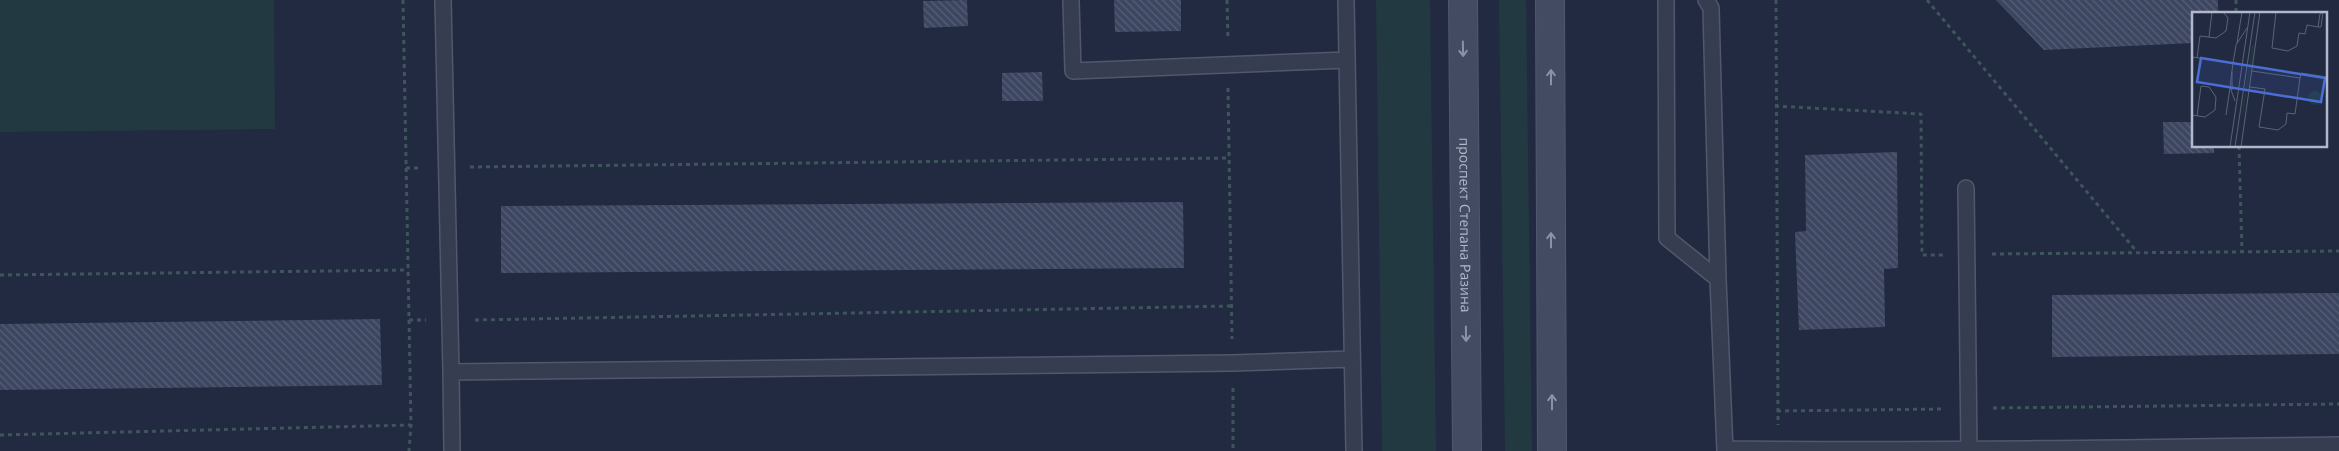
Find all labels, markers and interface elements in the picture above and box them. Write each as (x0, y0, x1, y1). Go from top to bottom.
inset map (2192, 12, 2326, 148)
one-way arrow (1458, 40, 1468, 56)
one-way arrow (1546, 70, 1556, 86)
street label: проспект Степана Разина (1455, 137, 1476, 313)
one-way arrow (1546, 232, 1556, 248)
one-way arrow (1461, 325, 1471, 341)
one-way arrow (1547, 395, 1557, 411)

